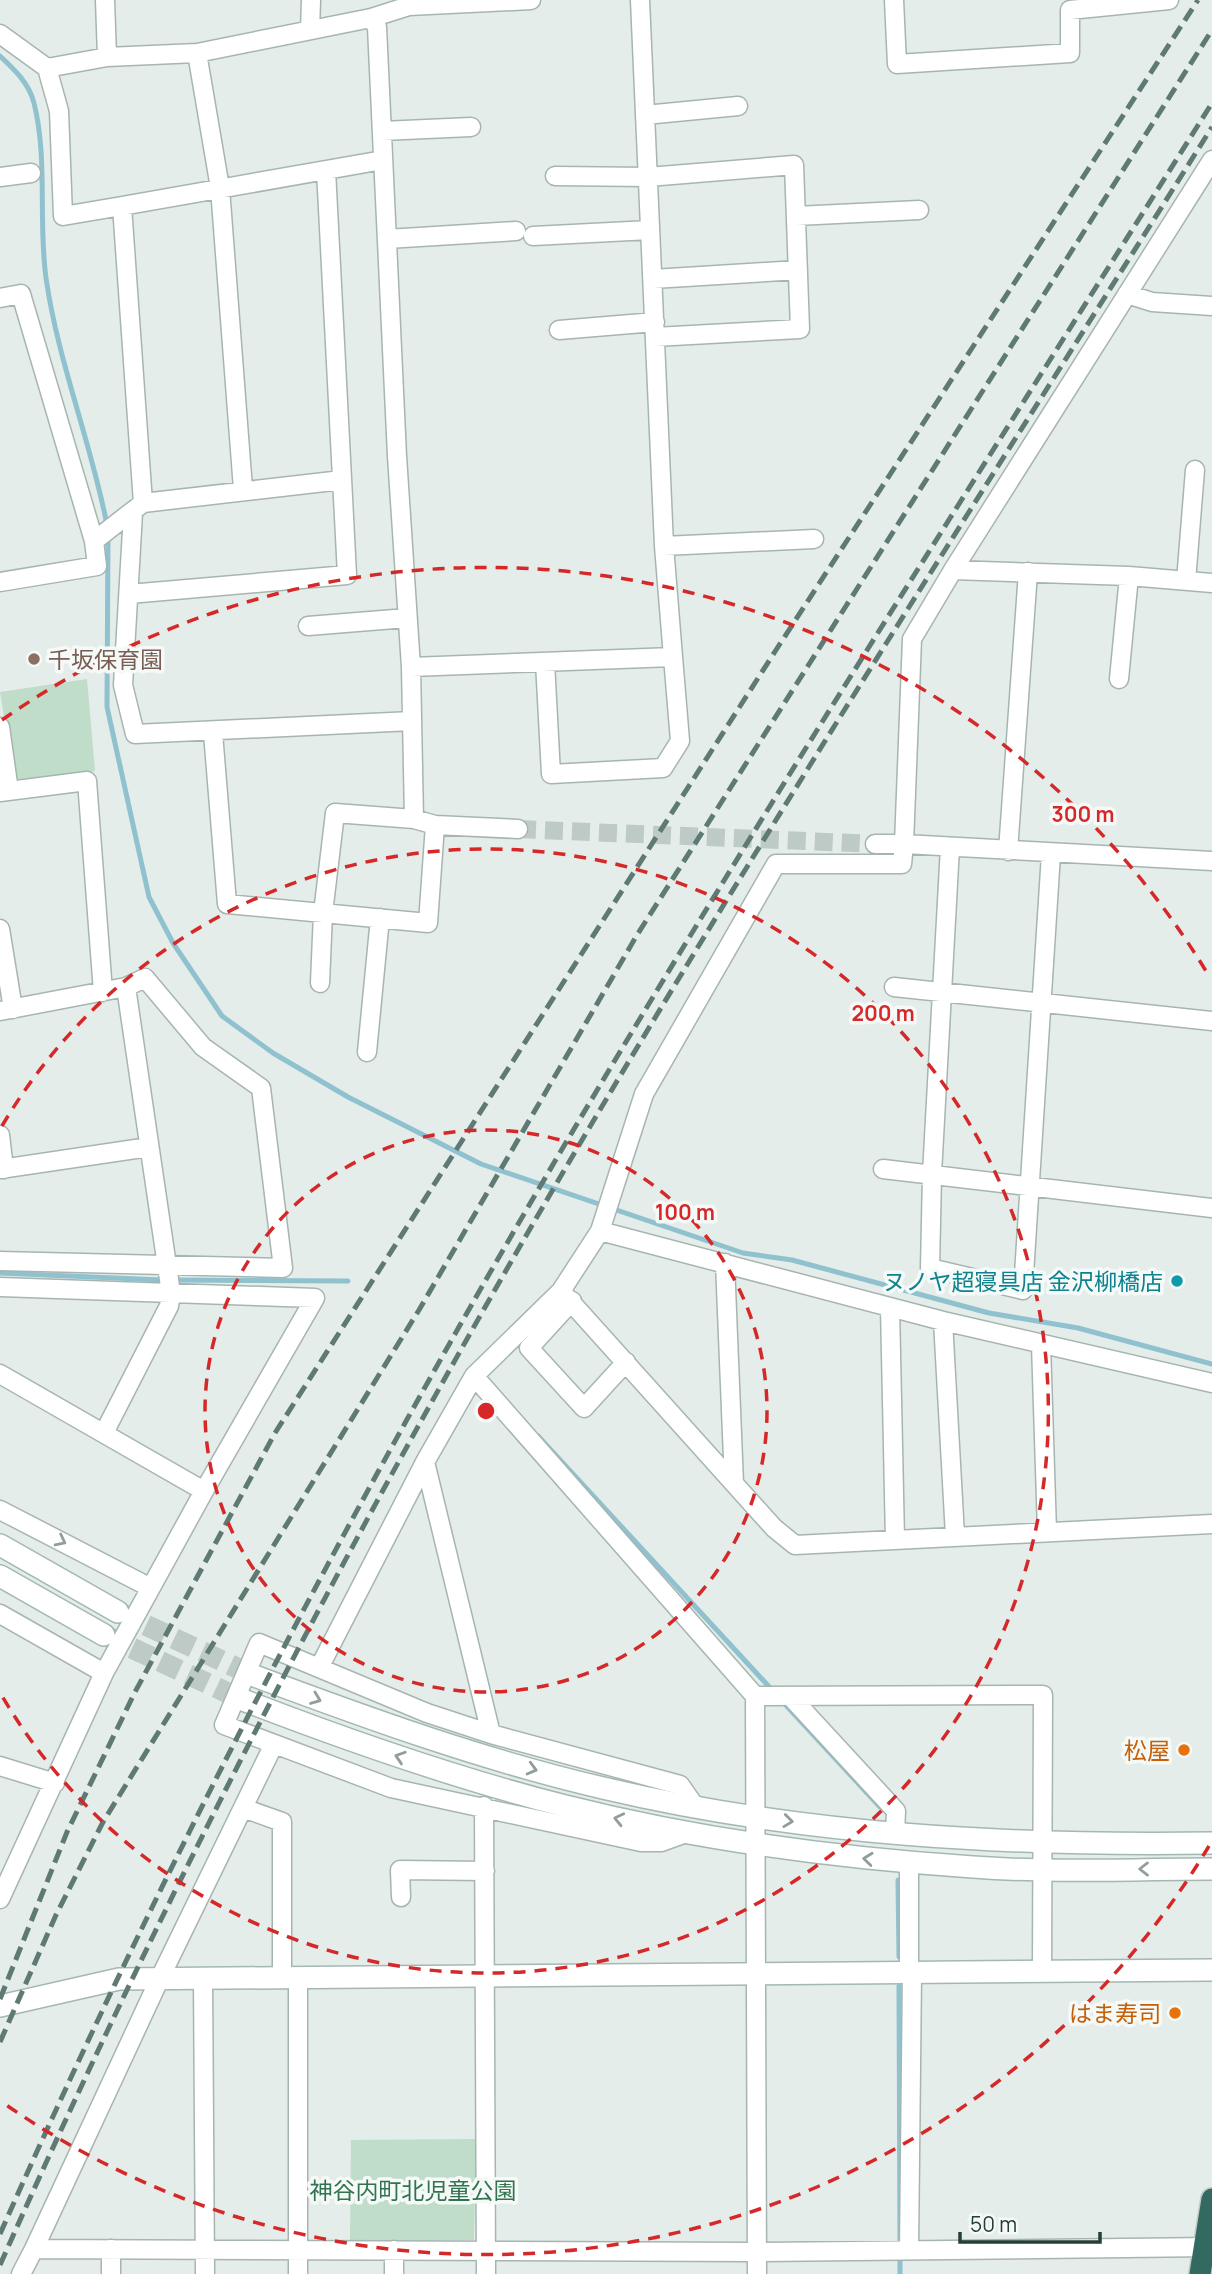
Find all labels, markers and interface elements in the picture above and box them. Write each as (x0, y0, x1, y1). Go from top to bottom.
place label: 千坂保育園 (48, 643, 163, 675)
marker: 千坂保育園 (26, 651, 42, 667)
text: 300 m (1052, 800, 1114, 828)
text: 200 m (851, 999, 915, 1027)
text: 100 m (655, 1198, 715, 1226)
place label: ヌノヤ超寝具店 金沢柳橋店 (883, 1265, 1163, 1297)
marker: ヌノヤ超寝具店 金沢柳橋店 (1169, 1273, 1185, 1289)
centre of rings (474, 1399, 498, 1423)
one-way arrow (53, 1533, 66, 1547)
one-way arrow (309, 1691, 321, 1705)
place label: 松屋 (1124, 1734, 1170, 1766)
marker: 松屋 (1176, 1742, 1192, 1758)
one-way arrow (395, 1751, 407, 1765)
one-way arrow (526, 1761, 538, 1775)
one-way arrow (613, 1813, 625, 1827)
one-way arrow (782, 1813, 793, 1828)
one-way arrow (862, 1851, 873, 1866)
one-way arrow (1138, 1861, 1149, 1877)
place label: はま寿司 (1069, 1997, 1161, 2029)
marker: はま寿司 (1167, 2005, 1183, 2021)
park label: 神谷内町北児童公園 (310, 2174, 517, 2206)
scale bar (960, 2200, 1100, 2244)
text: 50 m (970, 2210, 1017, 2238)

